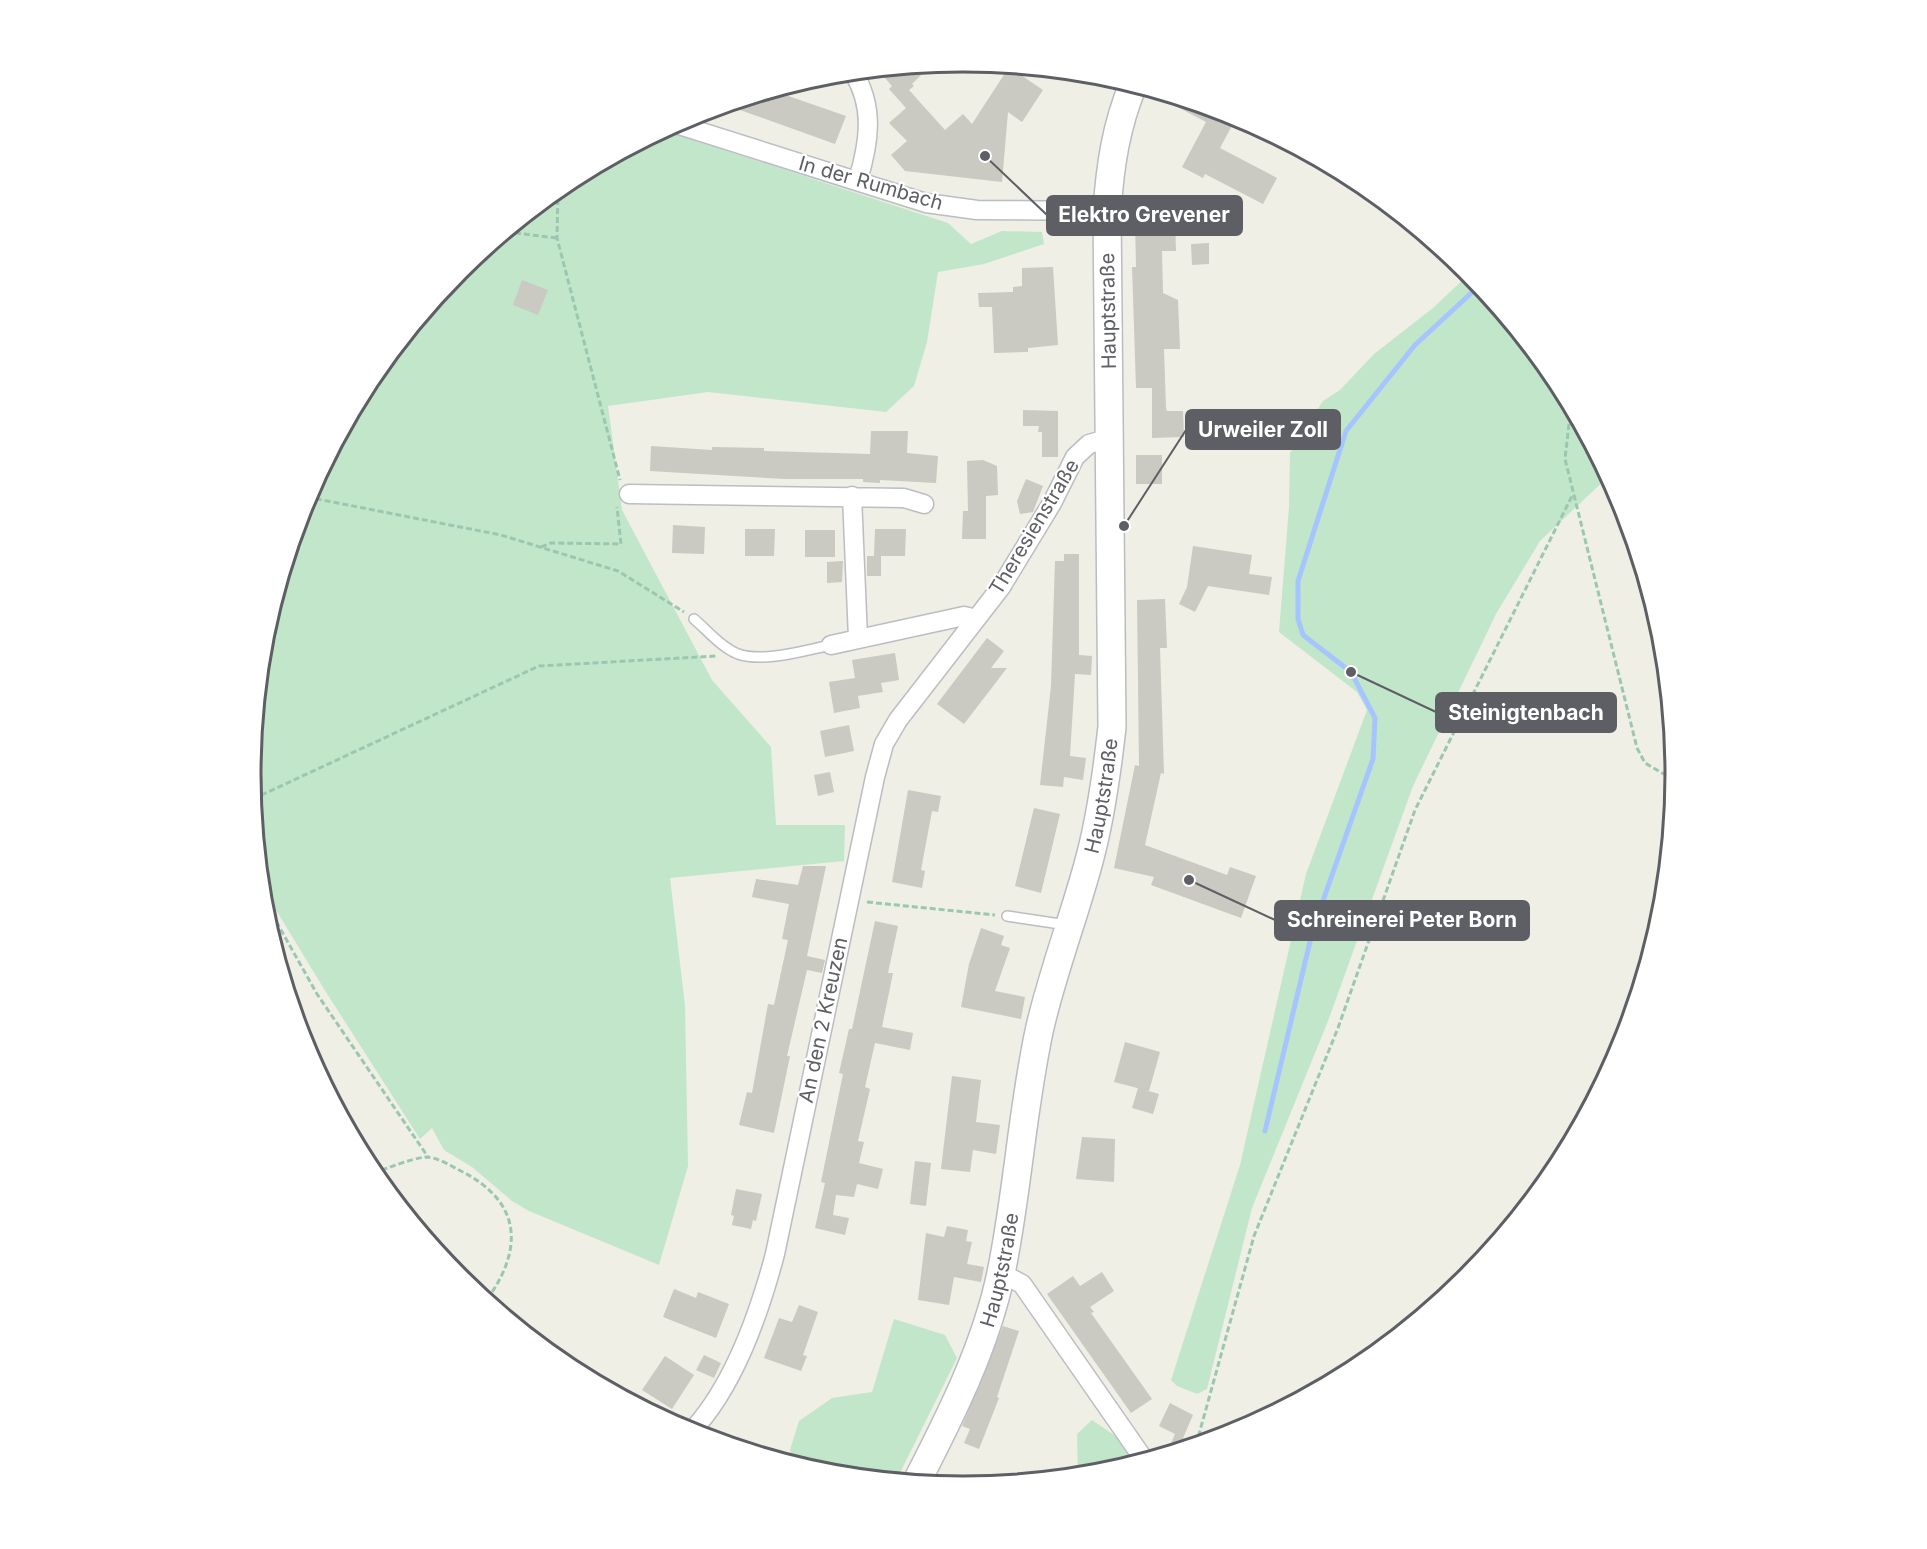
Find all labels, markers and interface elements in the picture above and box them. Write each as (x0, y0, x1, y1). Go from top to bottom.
street label: In der Rumbach (796, 151, 946, 215)
callout: Elektro Grevener (1047, 196, 1242, 235)
text: Elektro Grevener (1058, 202, 1230, 227)
street label: Hauptstraße (1095, 253, 1121, 369)
callout: Urweiler Zoll (1186, 410, 1340, 449)
text: Urweiler Zoll (1198, 417, 1328, 442)
street label: Theresienstraße (984, 455, 1084, 599)
callout: Steinigtenbach (1436, 693, 1616, 732)
text: Steinigtenbach (1448, 700, 1604, 725)
street label: Hauptstraße (1080, 737, 1123, 856)
callout: Schreinerei Peter Born (1275, 901, 1529, 940)
text: Schreinerei Peter Born (1287, 907, 1517, 932)
street label: An den 2 Kreuzen (794, 935, 852, 1105)
street label: Hauptstraße (975, 1211, 1023, 1330)

